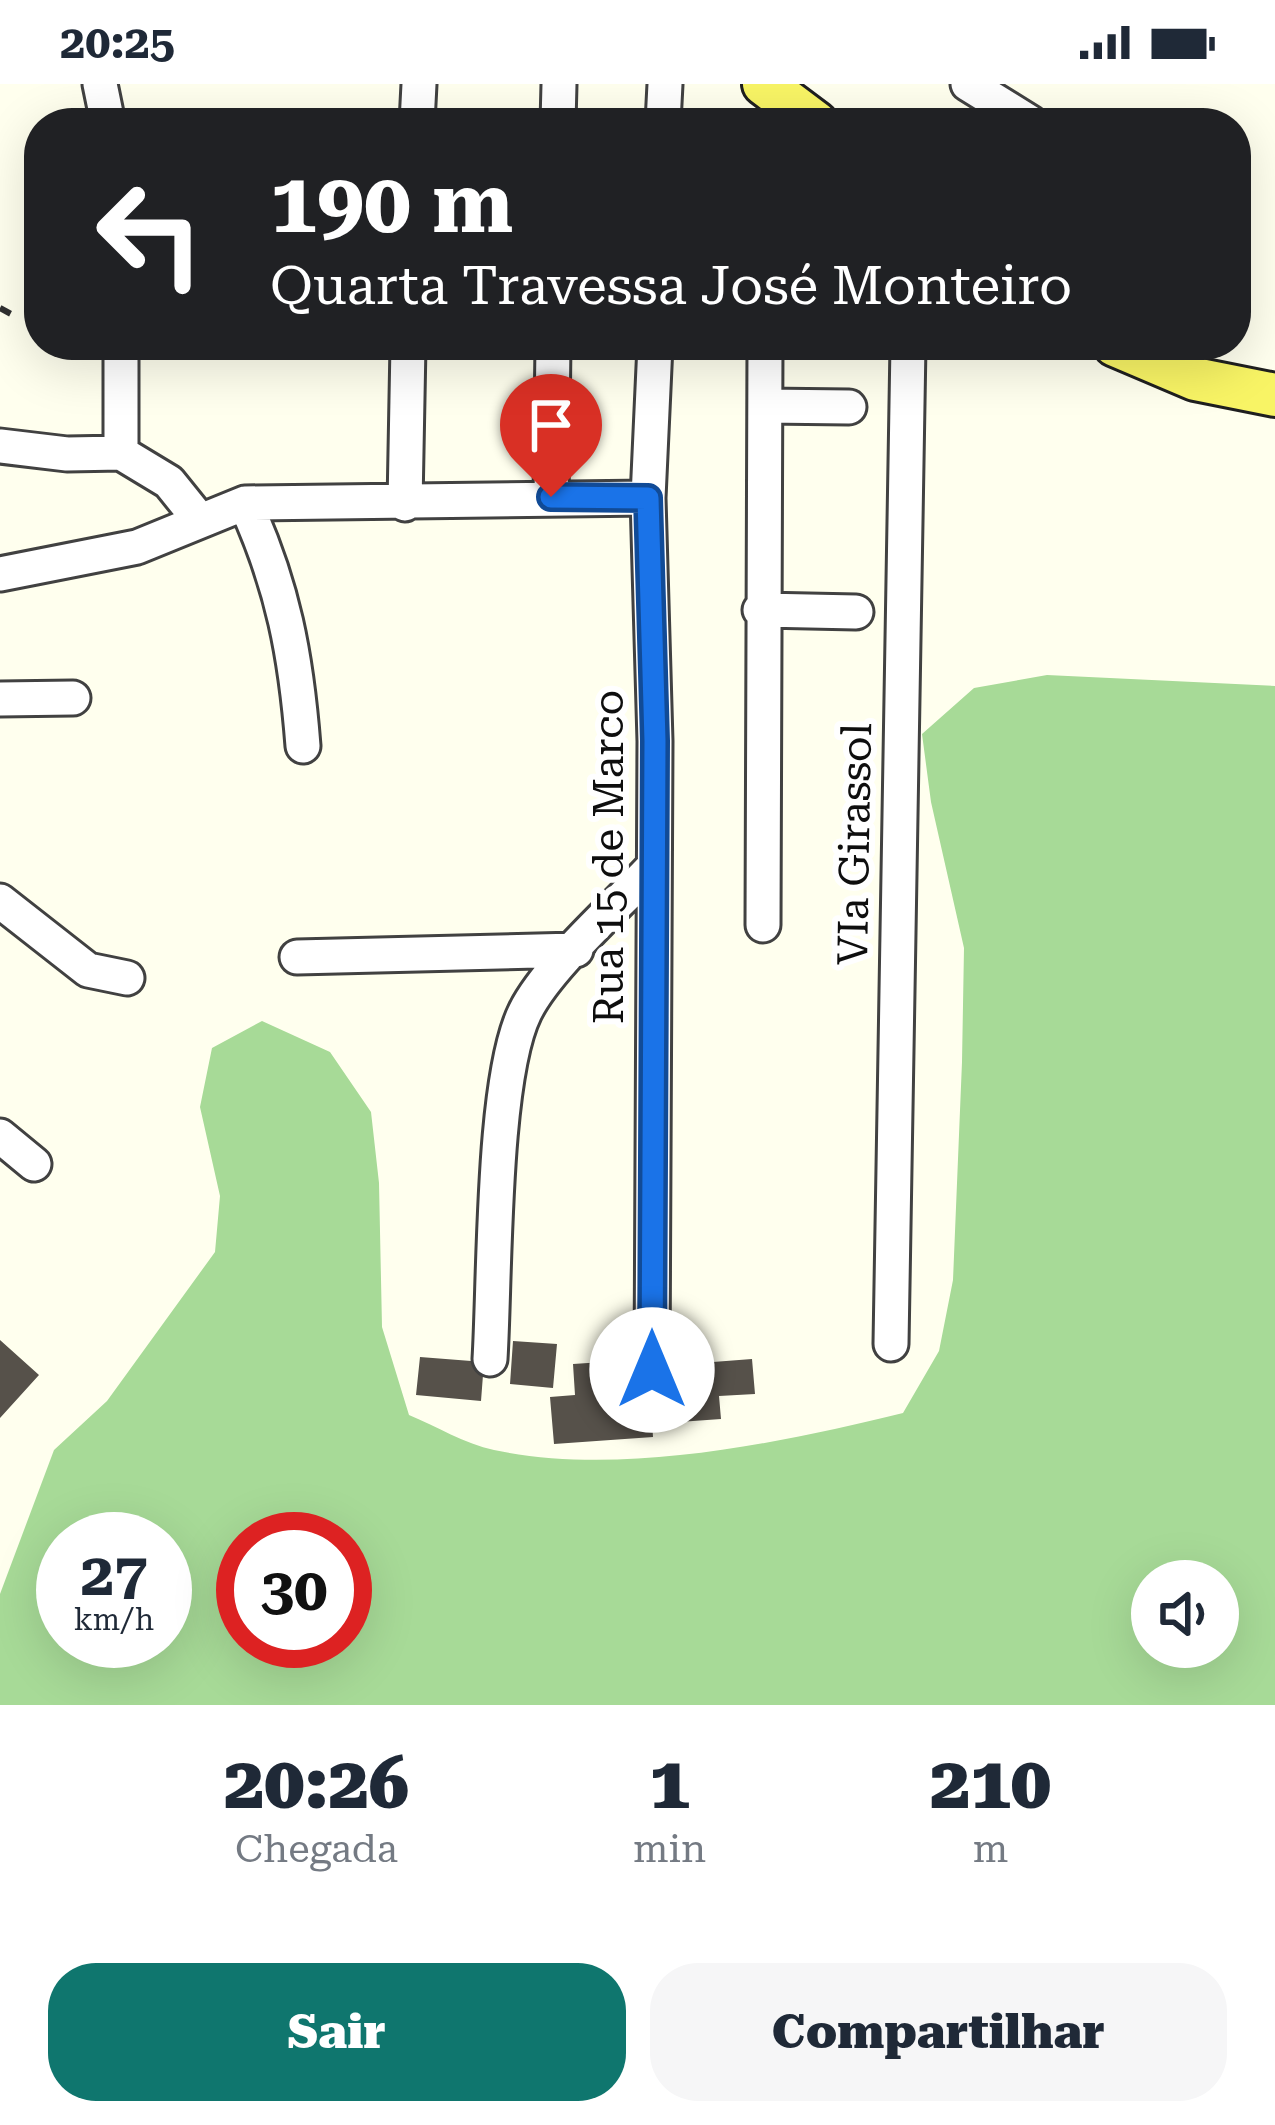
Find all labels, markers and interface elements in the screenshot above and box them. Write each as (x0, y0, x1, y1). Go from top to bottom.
text: 20:25 (60, 16, 175, 69)
text: 190 m (270, 154, 513, 252)
icon: left (72, 156, 228, 312)
text: Quarta Travessa José Monteiro (270, 254, 1072, 317)
pin (500, 374, 602, 497)
icon: arrive (518, 392, 584, 458)
street label: Rua 15 de Marco (584, 690, 633, 1024)
street label: VIa Girassol (828, 723, 881, 965)
position arrow (589, 1307, 715, 1433)
speed limit sign: 30 (216, 1512, 372, 1668)
text: 27 (80, 1539, 148, 1610)
map controls (1131, 1560, 1239, 1668)
button: sound (1131, 1560, 1239, 1668)
text: km/h (74, 1602, 154, 1637)
text: 20:26 (224, 1741, 409, 1826)
text: 1 (649, 1741, 690, 1826)
text: 210 (930, 1741, 1051, 1826)
text: Chegada (235, 1826, 398, 1872)
text: min (633, 1826, 706, 1872)
text: m (973, 1826, 1008, 1872)
button: Sair (48, 1963, 626, 2101)
button: Compartilhar (650, 1963, 1227, 2101)

